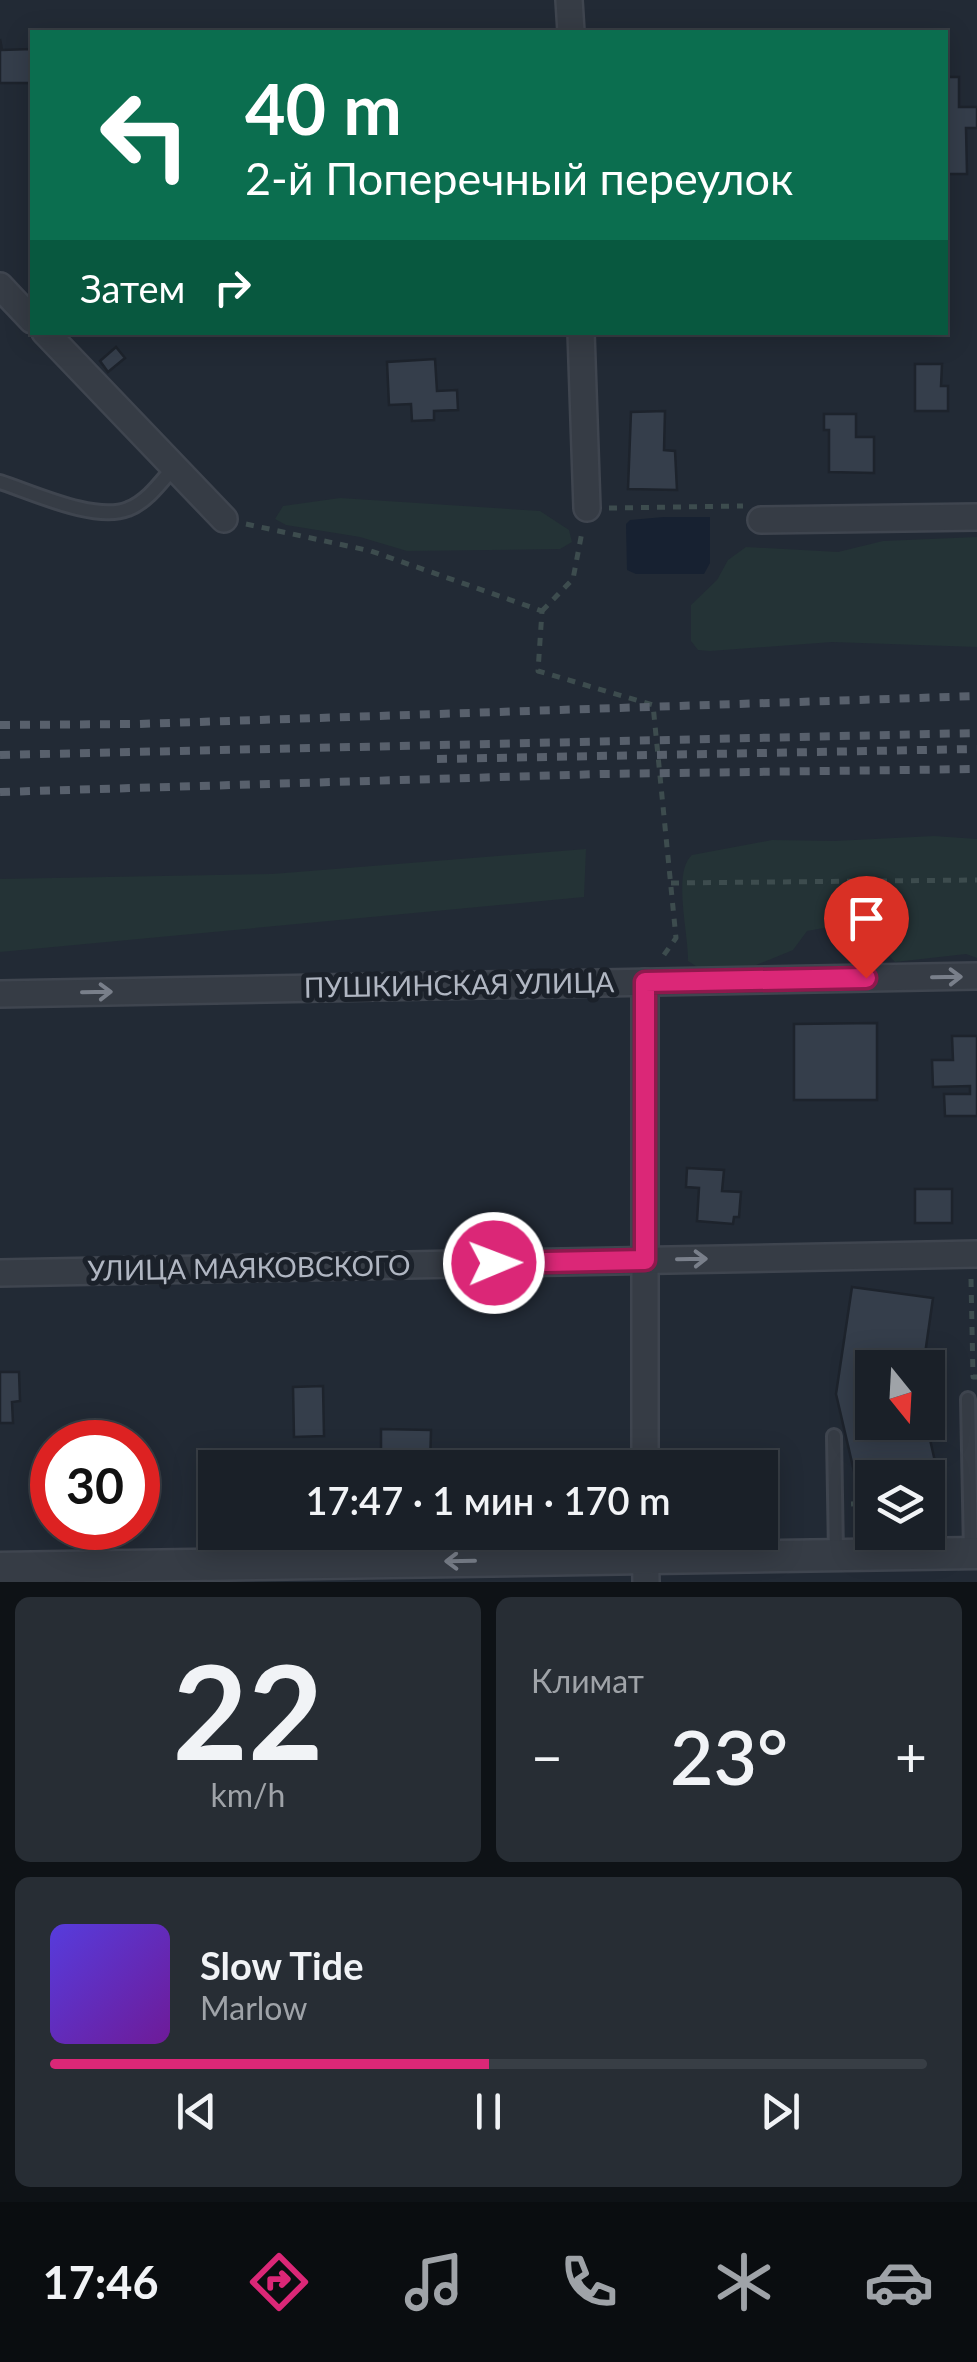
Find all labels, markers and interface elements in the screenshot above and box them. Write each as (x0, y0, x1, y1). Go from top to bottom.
text: 40 m (245, 66, 402, 150)
icon: left (80, 70, 210, 200)
text: 2-й Поперечный переулок (245, 151, 793, 205)
icon: right (205, 260, 260, 315)
text: Затем (80, 265, 185, 311)
pin (824, 876, 909, 979)
icon: arrive (839, 891, 894, 946)
street label: ПУШКИНСКАЯ УЛИЦА (304, 964, 614, 1004)
one-way arrow (931, 967, 963, 986)
one-way arrow (80, 982, 113, 1002)
position arrow (442, 1211, 546, 1315)
street label: УЛИЦА МАЯКОВСКОГО (87, 1247, 411, 1287)
one-way arrow (676, 1250, 708, 1269)
north arrow (855, 1350, 945, 1440)
map controls (855, 1350, 945, 1550)
speed limit sign: 30 (30, 1420, 160, 1550)
button: layers (855, 1460, 945, 1550)
text: 17:47 · 1 мин · 170 m (305, 1477, 671, 1523)
one-way arrow (444, 1552, 476, 1570)
text: 22 (173, 1632, 323, 1788)
text: Климат (531, 1661, 644, 1700)
text: 23° (670, 1711, 788, 1801)
text: − (531, 1723, 563, 1789)
text: + (895, 1723, 927, 1789)
text: km/h (211, 1775, 285, 1814)
text: Slow Tide (200, 1942, 363, 1988)
text: Marlow (200, 1988, 307, 2027)
icon: previous (169, 2084, 224, 2139)
icon: pause (461, 2084, 516, 2139)
icon: next (753, 2084, 808, 2139)
icon: directions (244, 2247, 314, 2317)
icon: music (399, 2247, 469, 2317)
icon: phone (554, 2247, 624, 2317)
icon: climate (709, 2247, 779, 2317)
icon: car (864, 2247, 934, 2317)
text: 17:46 (43, 2255, 159, 2309)

